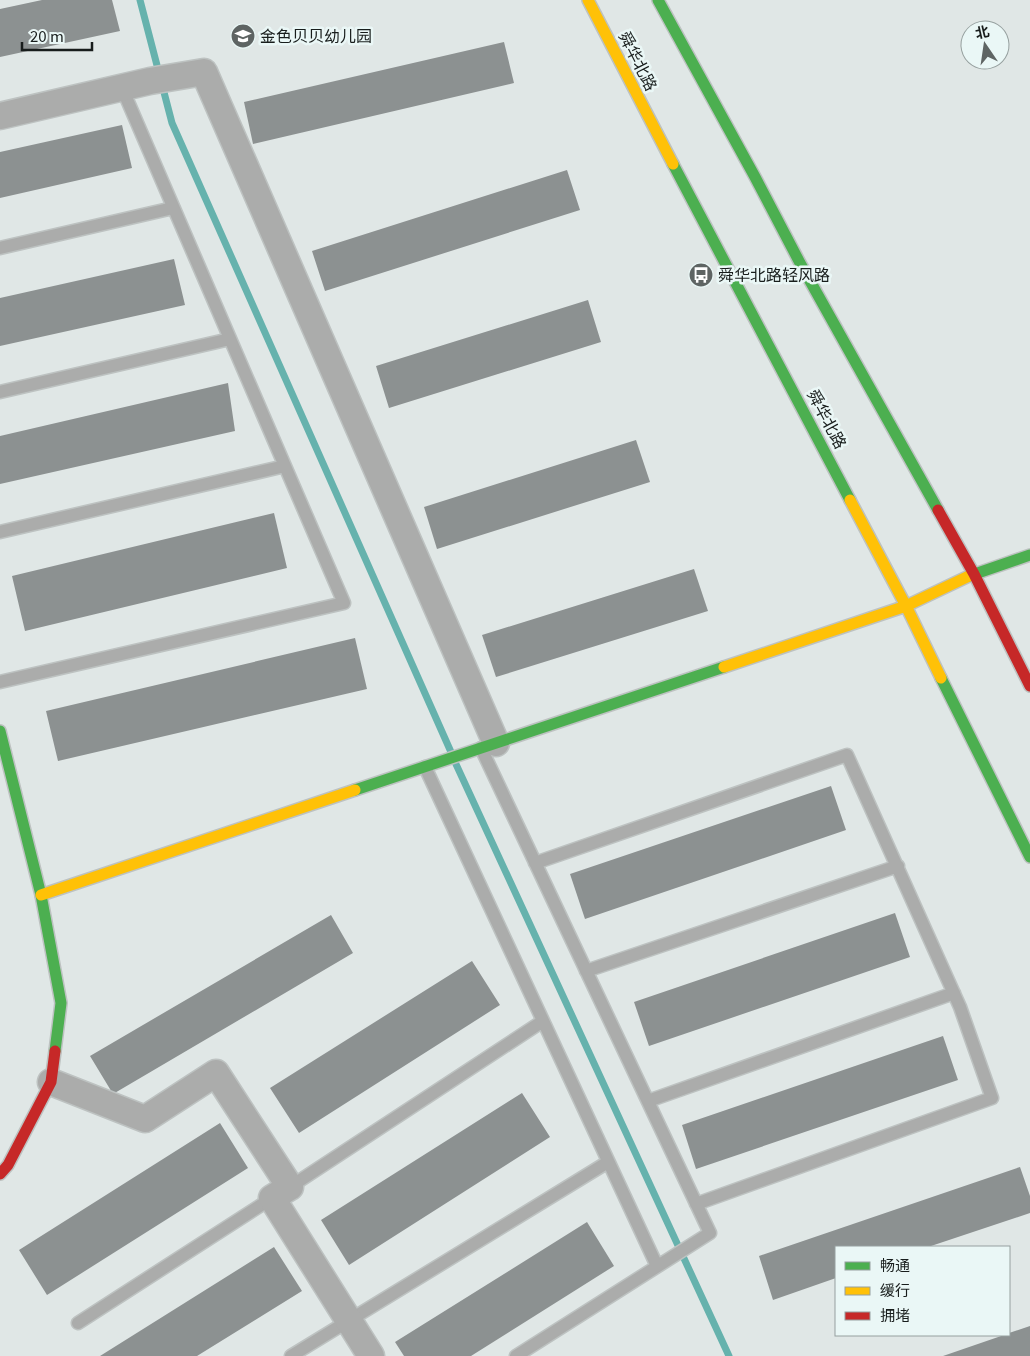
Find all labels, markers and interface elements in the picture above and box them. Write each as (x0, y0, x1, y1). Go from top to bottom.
scale bar (22, 20, 92, 52)
north arrow (960, 20, 1010, 70)
text: 北 (973, 20, 991, 43)
school or university icon: 金色贝贝幼儿园 (230, 23, 256, 49)
place label: 金色贝贝幼儿园 (260, 23, 372, 47)
text: 20 m (30, 25, 64, 46)
street label: 舜华北路 (614, 27, 664, 95)
bus stop icon: 舜华北路轻风路 (688, 262, 714, 288)
place label: 舜华北路轻风路 (718, 262, 830, 286)
street label: 舜华北路 (802, 385, 854, 452)
legend (835, 1246, 1010, 1336)
text: 畅通 (880, 1254, 910, 1275)
text: 缓行 (880, 1279, 910, 1300)
text: 拥堵 (880, 1304, 910, 1325)

